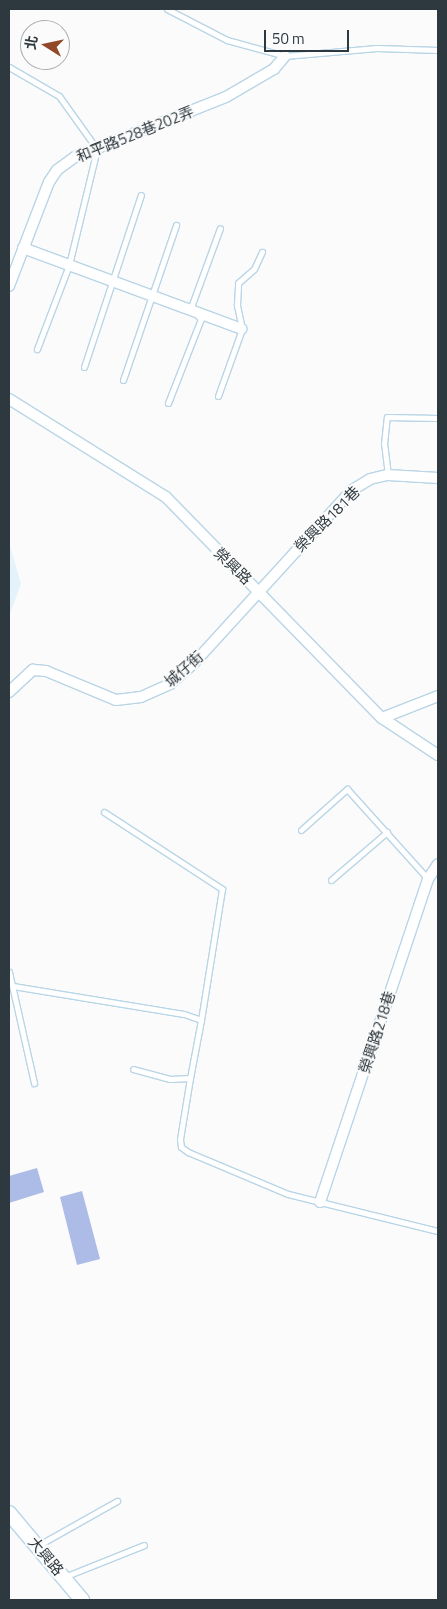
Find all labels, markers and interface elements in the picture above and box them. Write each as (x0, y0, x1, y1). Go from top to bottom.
north arrow (20, 20, 70, 70)
scale bar (267, 20, 352, 52)
text: 50 m (272, 27, 305, 50)
text: 北 (19, 34, 42, 51)
street label: 和平路528巷202弄 (73, 102, 197, 166)
street label: 榮興路181巷 (291, 483, 363, 555)
street label: 榮興路 (211, 544, 255, 588)
street label: 城仔街 (161, 647, 207, 691)
street label: 榮興路218巷 (355, 989, 399, 1075)
street label: 大興路 (25, 1533, 67, 1579)

